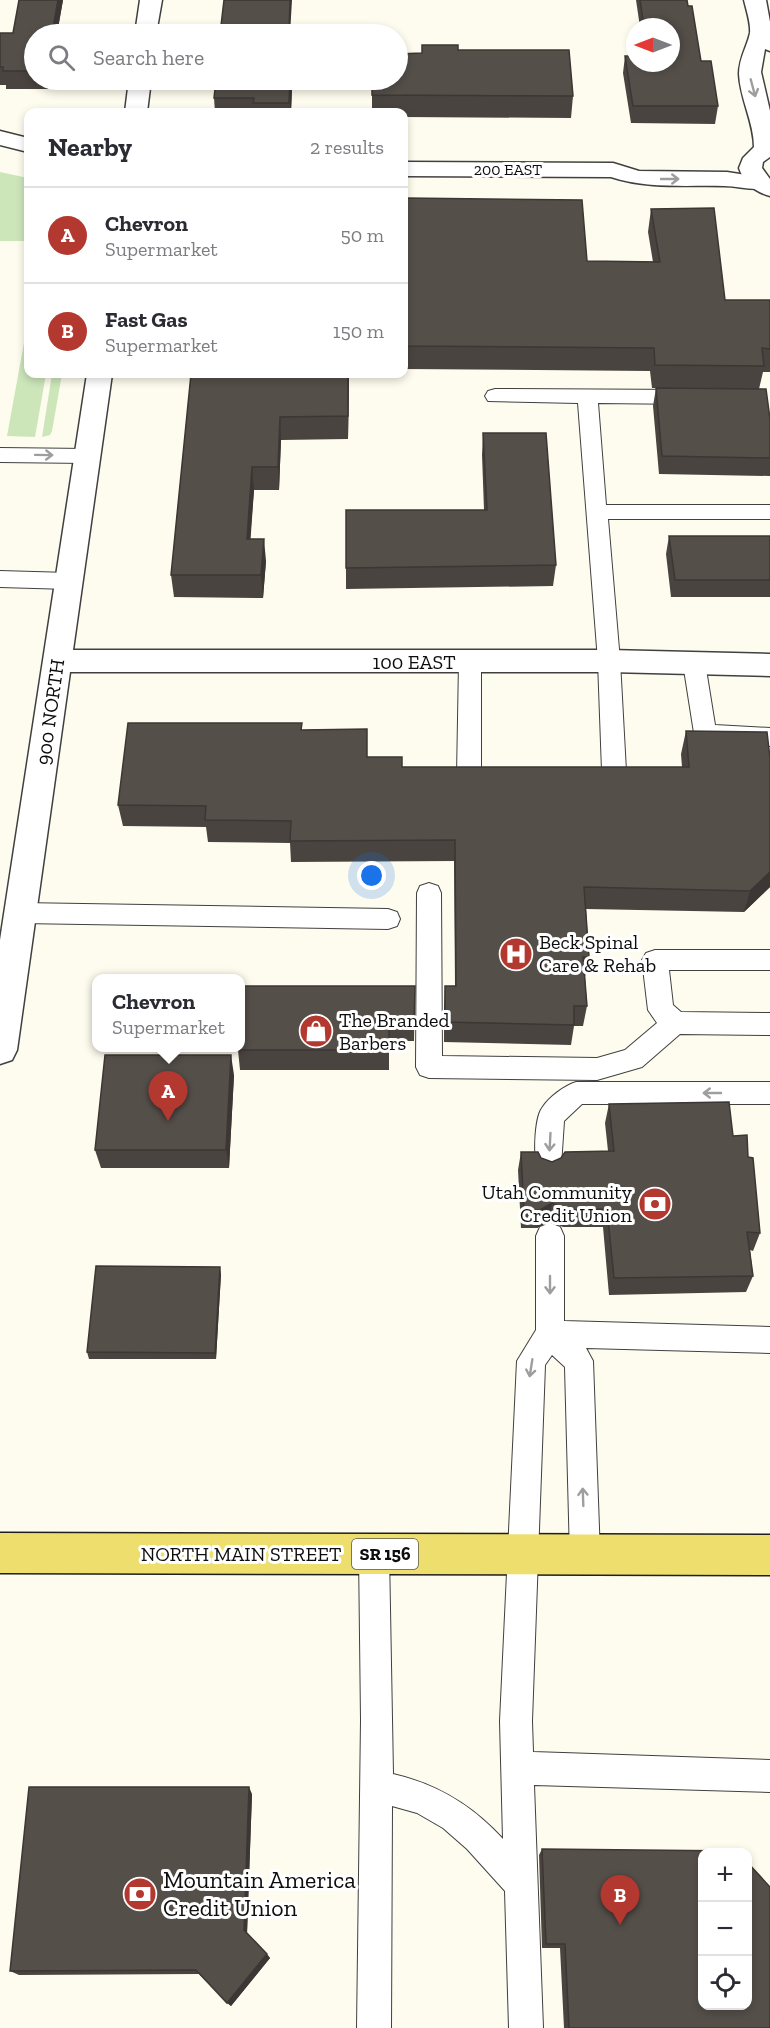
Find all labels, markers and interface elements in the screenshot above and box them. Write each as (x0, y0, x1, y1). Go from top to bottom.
north arrow (626, 18, 680, 72)
search box (24, 24, 408, 90)
icon: search (45, 41, 78, 74)
text: Search here (93, 44, 204, 71)
one-way arrow (748, 78, 759, 97)
text: Nearby (48, 131, 132, 163)
text: 2 results (310, 135, 384, 159)
street label: 200 EAST (474, 160, 542, 179)
one-way arrow (659, 173, 679, 185)
text: Chevron (105, 210, 188, 237)
text: A (61, 223, 74, 247)
text: 50 m (340, 223, 384, 247)
text: Supermarket (105, 237, 218, 261)
text: Fast Gas (105, 306, 188, 333)
text: B (61, 319, 74, 343)
text: 150 m (333, 319, 384, 343)
text: Supermarket (105, 333, 218, 357)
one-way arrow (33, 450, 53, 461)
street label: 100 EAST (372, 650, 456, 674)
street label: 900 NORTH (31, 657, 69, 767)
your location (357, 861, 386, 890)
place label: Beck Spinal Care & Rehab (539, 930, 656, 977)
hospital icon: Beck Spinal Care & Rehab (498, 936, 534, 972)
popup (92, 974, 245, 1052)
text: Chevron (112, 988, 195, 1015)
place label: The Branded Barbers (339, 1008, 450, 1055)
shop icon: The Branded Barbers (298, 1013, 334, 1049)
text: Supermarket (112, 1015, 225, 1039)
pin: A (148, 1072, 188, 1121)
one-way arrow (702, 1087, 722, 1099)
one-way arrow (544, 1131, 555, 1151)
place label: Utah Community Credit Union (482, 1180, 633, 1227)
bank icon: Utah Community Credit Union (637, 1186, 673, 1222)
one-way arrow (544, 1275, 556, 1295)
one-way arrow (526, 1358, 537, 1377)
one-way arrow (577, 1488, 588, 1508)
road number: SR 156 (352, 1539, 418, 1569)
street label: NORTH MAIN STREET (141, 1542, 341, 1566)
map controls (698, 1848, 752, 2010)
button: + (698, 1848, 752, 1902)
place label: Mountain America Credit Union (163, 1865, 356, 1922)
bank icon: Mountain America Credit Union (122, 1876, 158, 1912)
pin: B (600, 1876, 640, 1925)
button: − (698, 1902, 752, 1956)
button: locate (698, 1956, 752, 2010)

